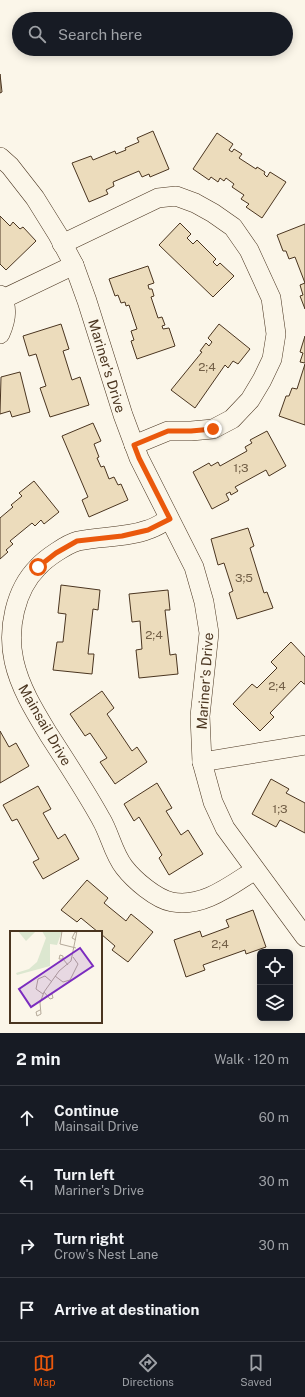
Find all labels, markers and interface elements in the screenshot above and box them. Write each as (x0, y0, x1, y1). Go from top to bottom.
search box (12, 12, 293, 56)
icon: search (26, 23, 48, 45)
text: Search here (58, 26, 142, 43)
street label: Mariner's Drive (85, 317, 129, 415)
house number: 2;4 (198, 360, 216, 374)
route end (204, 420, 222, 438)
house number: 1;3 (233, 461, 249, 475)
route start (29, 558, 47, 576)
house number: 3;5 (235, 571, 253, 585)
house number: 2;4 (145, 628, 163, 642)
street label: Mariner's Drive (194, 632, 216, 730)
house number: 2;4 (268, 679, 286, 693)
street label: Mainsail Drive (15, 682, 75, 769)
house number: 1;3 (272, 802, 288, 816)
inset map (10, 931, 102, 1023)
house number: 2;4 (211, 937, 229, 951)
map controls (257, 949, 293, 1021)
button: locate (257, 949, 293, 985)
button: layers (257, 985, 293, 1021)
text: 2 min (16, 1049, 61, 1069)
text: Walk · 120 m (214, 1052, 289, 1067)
text: Continue (54, 1102, 119, 1119)
icon: ahead (16, 1107, 38, 1129)
text: 60 m (259, 1110, 289, 1125)
text: Mainsail Drive (54, 1119, 139, 1134)
text: Turn left (54, 1166, 115, 1183)
icon: left (16, 1171, 38, 1193)
text: 30 m (259, 1174, 289, 1189)
text: Mariner's Drive (54, 1183, 144, 1198)
text: Turn right (54, 1230, 124, 1247)
icon: right (16, 1235, 38, 1257)
text: 30 m (259, 1238, 289, 1253)
text: Crow's Nest Lane (54, 1247, 158, 1262)
icon: arrive (16, 1299, 38, 1321)
text: Arrive at destination (54, 1301, 199, 1318)
tab: Map (33, 1352, 56, 1388)
tab: Directions (122, 1352, 174, 1388)
tab: Saved (240, 1352, 272, 1388)

